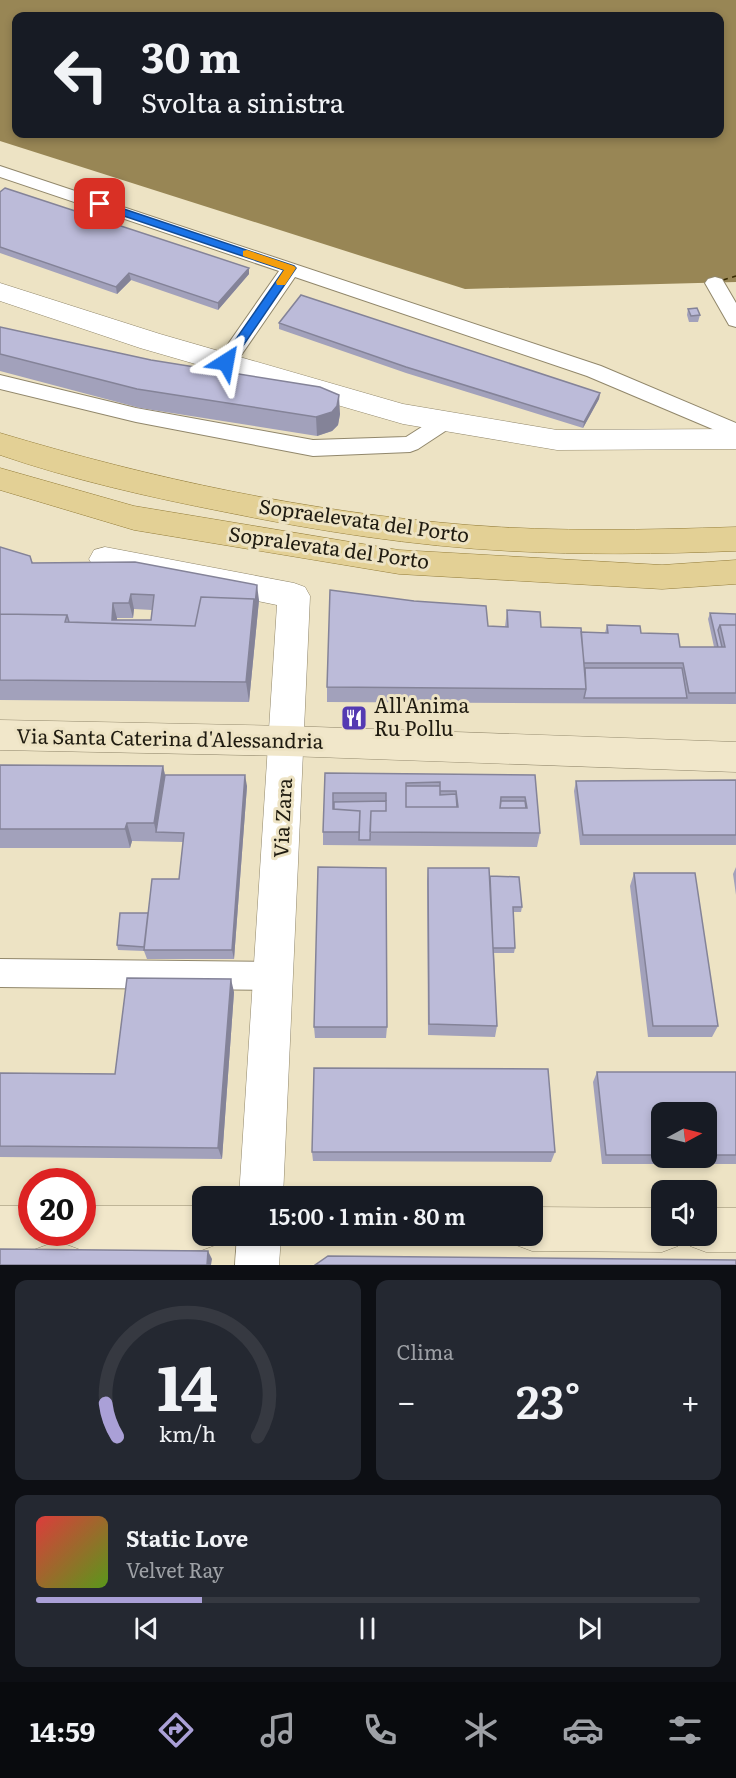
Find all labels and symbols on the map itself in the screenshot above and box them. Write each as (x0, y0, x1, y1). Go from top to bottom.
pin (74, 178, 125, 229)
position arrow (194, 330, 258, 394)
street label: Sopraelevata del Porto (257, 489, 471, 549)
street label: Sopralevata del Porto (227, 517, 432, 575)
place label: All'Anima Ru Pollu (374, 689, 470, 742)
restaurant icon: All'Anima Ru Pollu (339, 703, 369, 733)
street label: Via Santa Caterina d'Alessandria (16, 719, 324, 755)
street label: Via Zara (264, 777, 298, 859)
north arrow (651, 1102, 717, 1168)
speed limit sign: 20 (18, 1168, 96, 1246)

